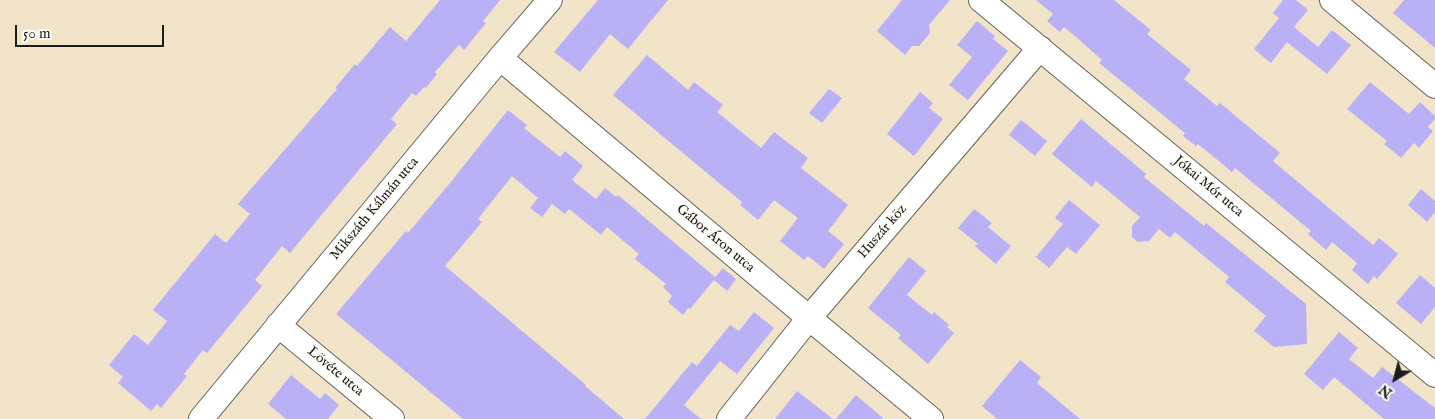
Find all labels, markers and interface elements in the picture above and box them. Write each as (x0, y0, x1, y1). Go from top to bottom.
scale bar (18, 15, 166, 47)
text: 50 m (23, 24, 51, 43)
street label: Jókai Mór utca (1170, 153, 1246, 221)
street label: Mikszáth Kálmán utca (327, 154, 423, 264)
street label: Gábor Áron utca (672, 201, 758, 277)
street label: Huszár köz (855, 202, 911, 262)
street label: Lövéte utca (303, 344, 367, 400)
north arrow (1370, 354, 1420, 404)
text: N (1376, 380, 1396, 402)

